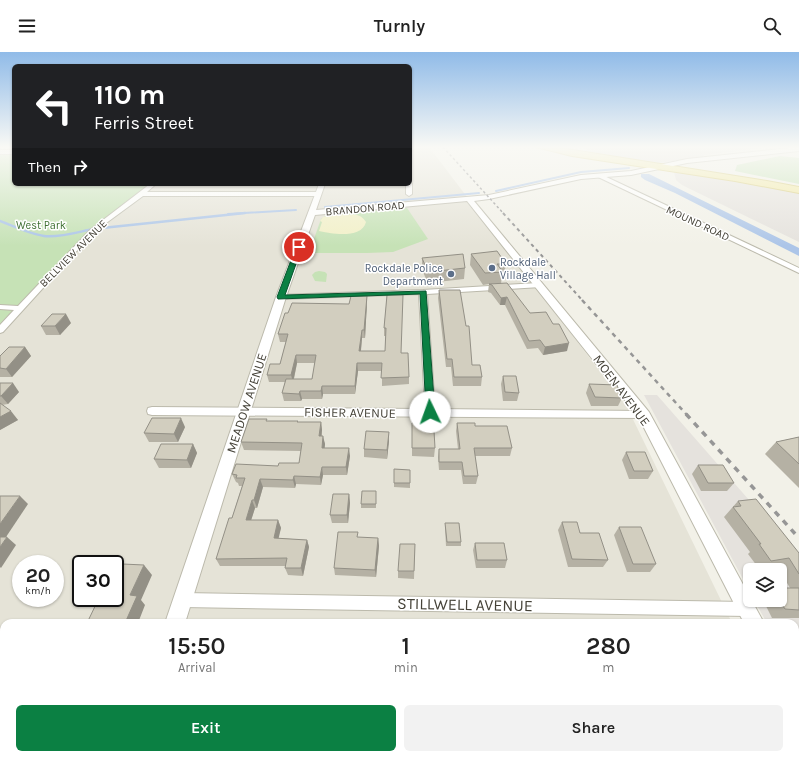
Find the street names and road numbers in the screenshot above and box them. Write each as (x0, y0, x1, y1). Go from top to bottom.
street label: BRANDON ROAD (325, 199, 405, 218)
street label: MOUND ROAD (664, 203, 732, 244)
street label: BELLVIEW AVENUE (37, 217, 110, 290)
street label: MEADOW AVENUE (223, 351, 270, 455)
street label: MOEN AVENUE (590, 352, 653, 429)
street label: FISHER AVENUE (304, 404, 396, 421)
street label: STILLWELL AVENUE (397, 594, 533, 615)

